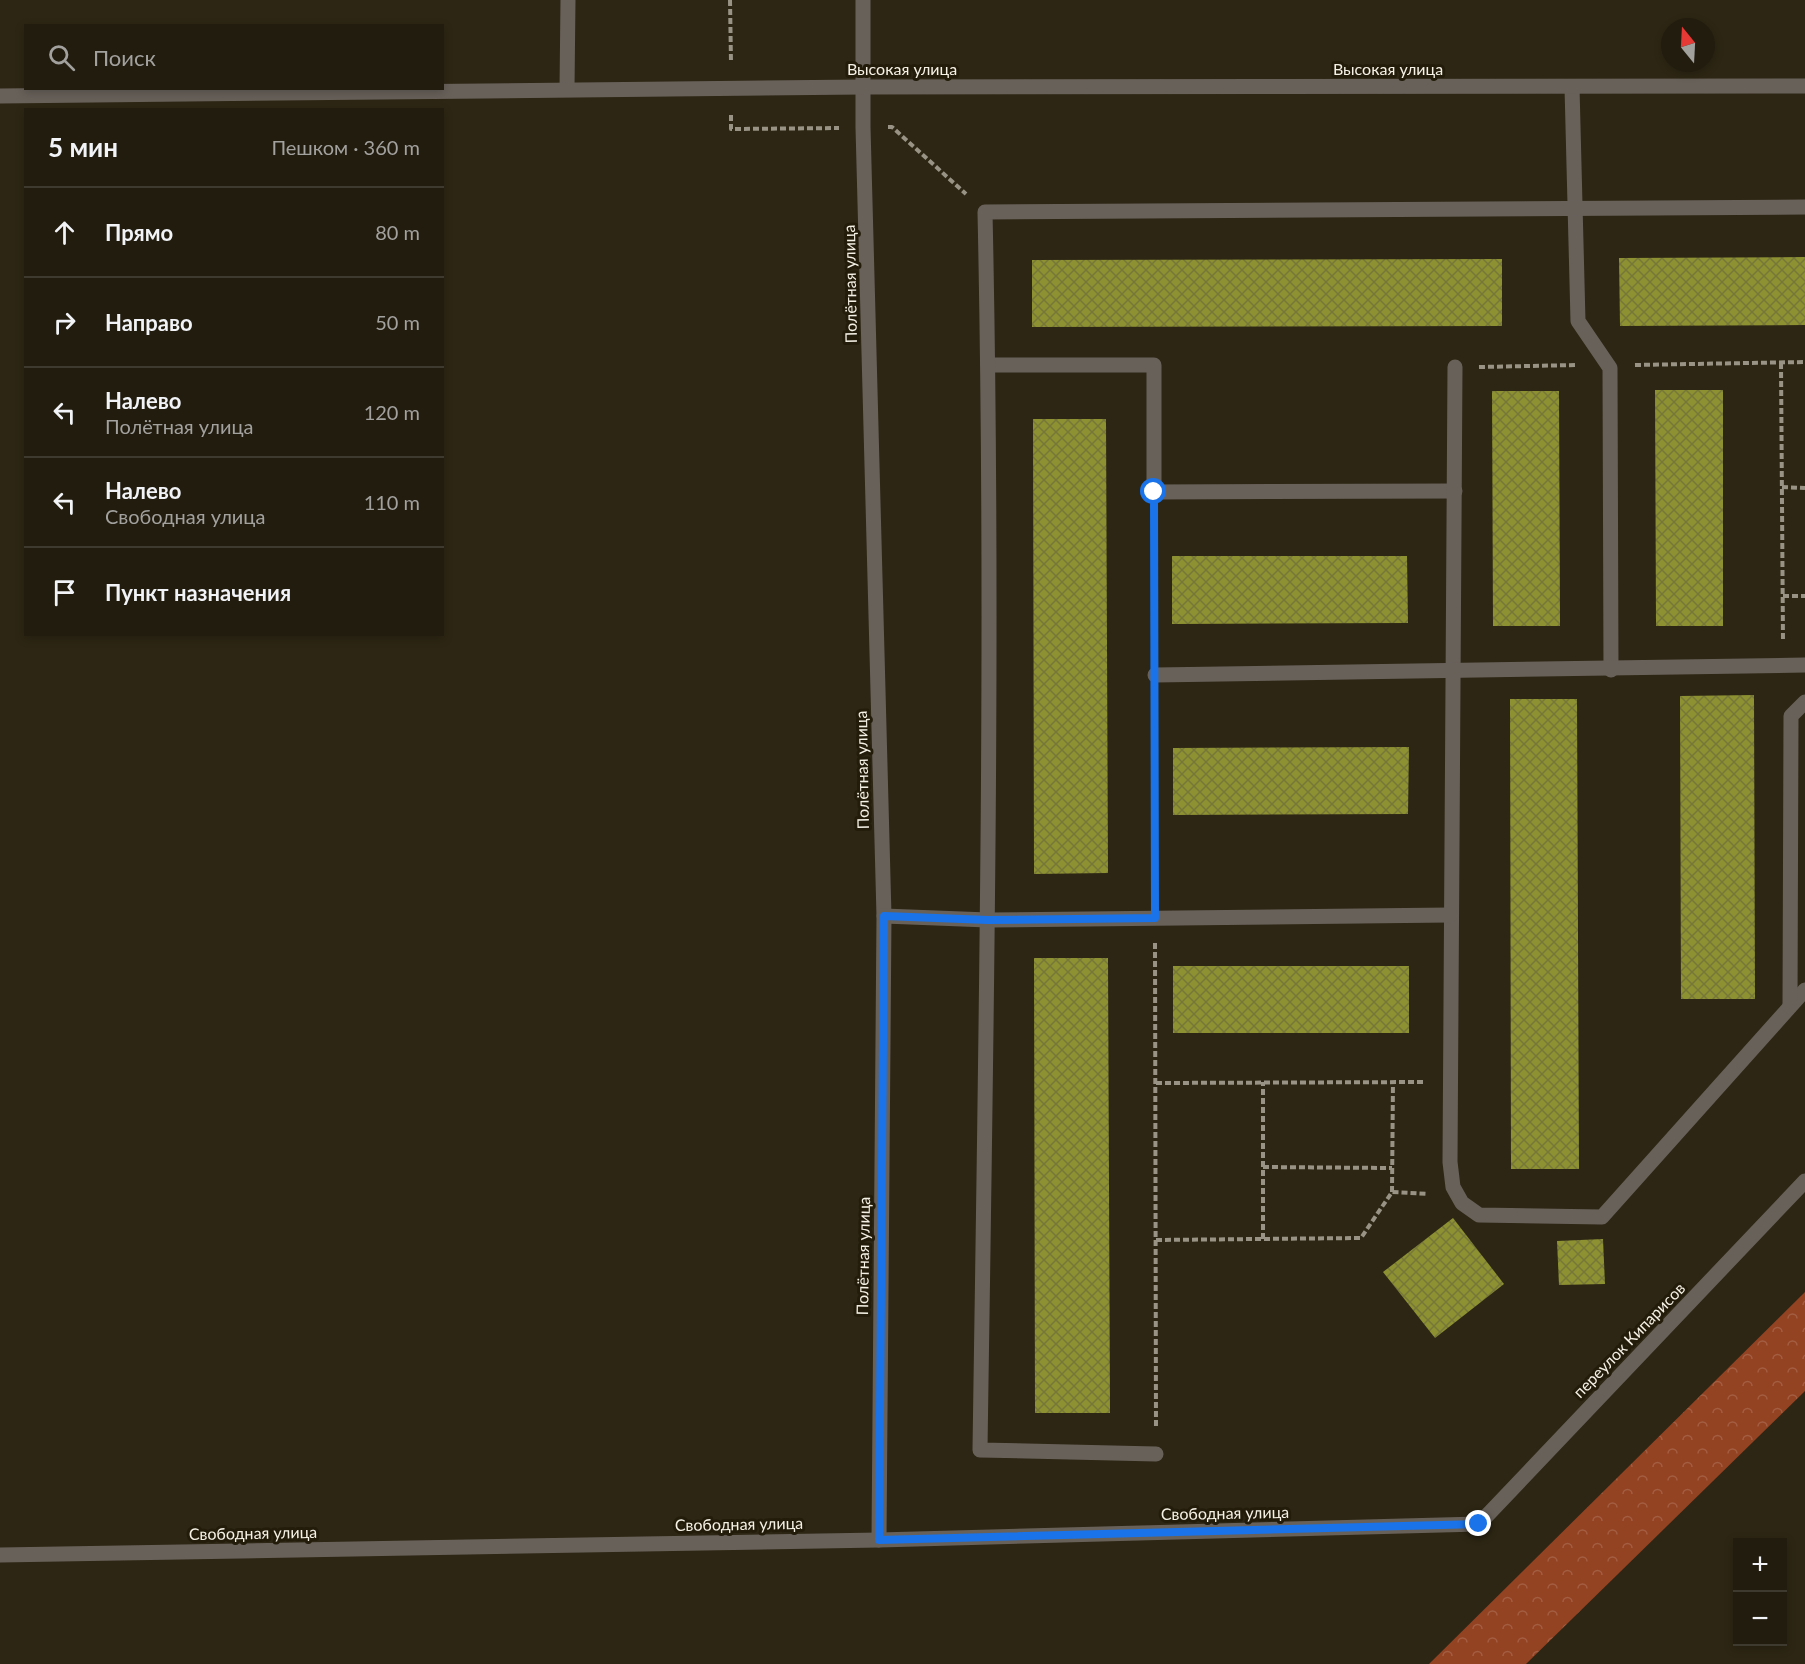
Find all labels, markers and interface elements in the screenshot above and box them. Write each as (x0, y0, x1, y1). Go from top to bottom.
north arrow (1661, 18, 1715, 72)
search box (24, 24, 444, 90)
icon: search (45, 41, 78, 74)
text: Поиск (93, 44, 156, 71)
street label: Высокая улица (847, 59, 957, 78)
street label: Высокая улица (1333, 59, 1443, 78)
text: 5 мин (48, 131, 118, 163)
text: Пешком · 360 m (271, 135, 420, 159)
icon: ahead (48, 216, 81, 249)
text: Прямо (105, 219, 173, 246)
text: 80 m (375, 220, 420, 244)
street label: Полётная улица (839, 224, 860, 344)
icon: right (48, 306, 81, 339)
text: Направо (105, 309, 193, 336)
text: 50 m (375, 310, 420, 334)
text: Налево (105, 387, 181, 414)
icon: left (48, 396, 81, 429)
text: 120 m (364, 400, 420, 424)
text: Полётная улица (105, 414, 253, 438)
text: Налево (105, 477, 181, 504)
route start (1140, 478, 1166, 504)
icon: left (48, 486, 81, 519)
text: 110 m (364, 490, 420, 514)
text: Свободная улица (105, 504, 265, 528)
icon: arrive (48, 576, 81, 609)
text: Пункт назначения (105, 579, 291, 606)
street label: Полётная улица (851, 710, 872, 830)
street label: Полётная улица (852, 1196, 873, 1316)
street label: переулок Кипарисов (1569, 1278, 1688, 1401)
street label: Свободная улица (1161, 1502, 1289, 1523)
route end (1465, 1510, 1491, 1536)
street label: Свободная улица (675, 1513, 803, 1534)
street label: Свободная улица (189, 1522, 317, 1543)
map controls (1733, 1538, 1787, 1646)
button: + (1733, 1538, 1787, 1592)
button: − (1733, 1592, 1787, 1646)

